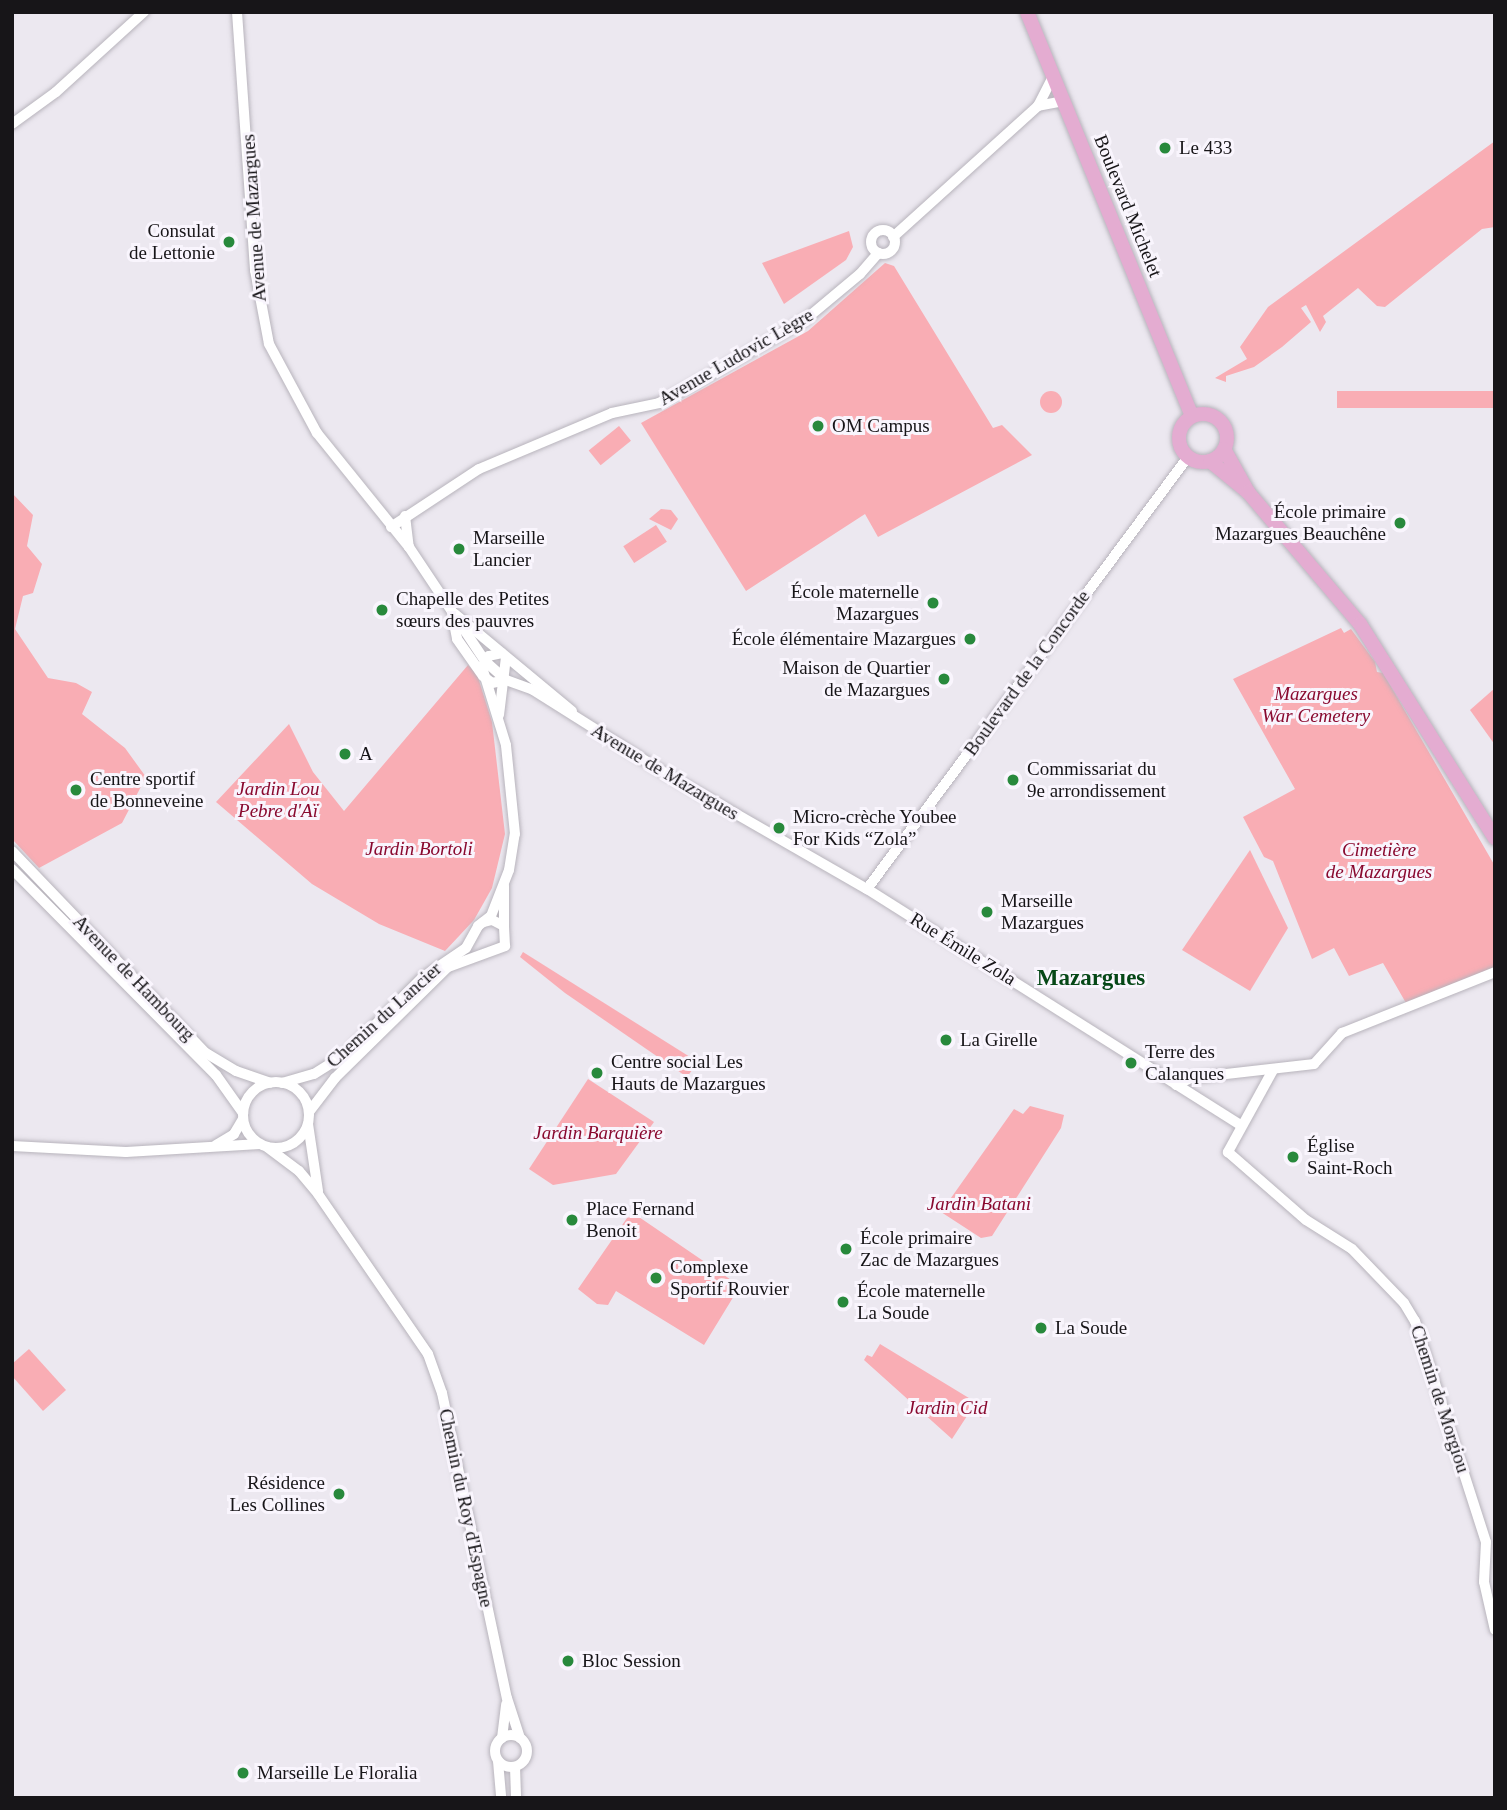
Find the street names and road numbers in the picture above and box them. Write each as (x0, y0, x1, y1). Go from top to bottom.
street label: Boulevard Michelet (1089, 132, 1167, 280)
street label: Avenue de Mazargues (237, 133, 271, 303)
street label: Avenue Ludovic Lègre (655, 303, 817, 411)
street label: Boulevard de la Concorde (959, 586, 1095, 760)
street label: Avenue de Mazargues (587, 719, 743, 825)
street label: Rue Émile Zola (906, 907, 1020, 991)
street label: Avenue de Hambourg (68, 910, 200, 1046)
street label: Chemin du Lancier (322, 957, 446, 1073)
street label: Chemin de Morgiou (1405, 1322, 1475, 1476)
street label: Chemin du Roy d'Espagne (434, 1407, 498, 1609)

